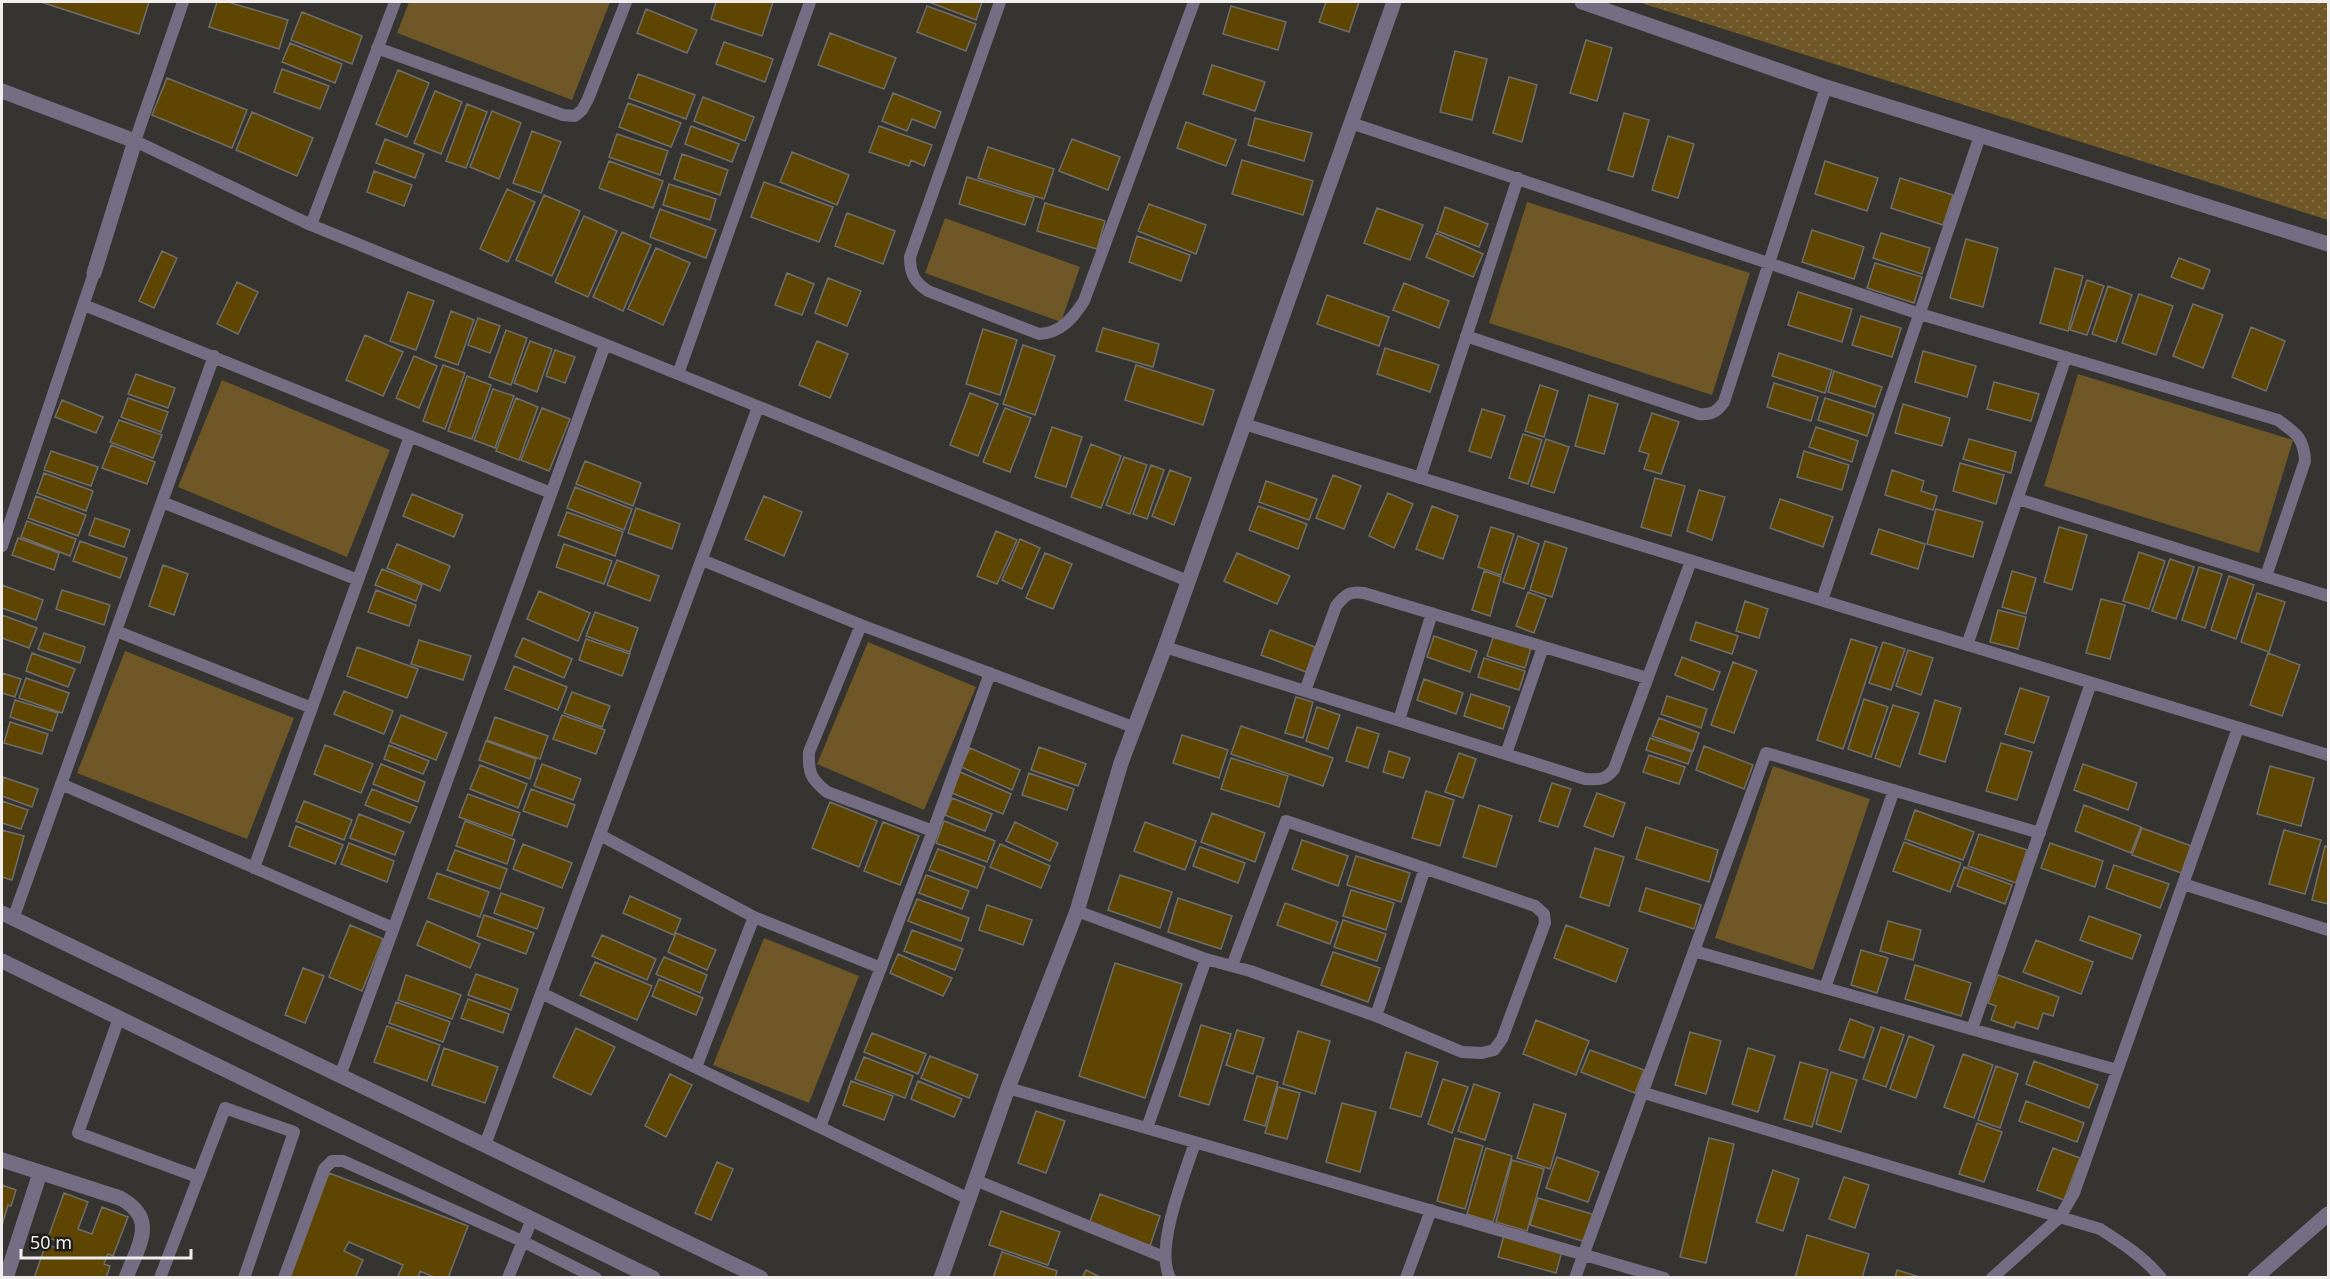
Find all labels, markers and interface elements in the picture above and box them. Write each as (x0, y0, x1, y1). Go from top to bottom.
scale bar (21, 1222, 190, 1260)
text: 50 m (30, 1230, 72, 1254)

